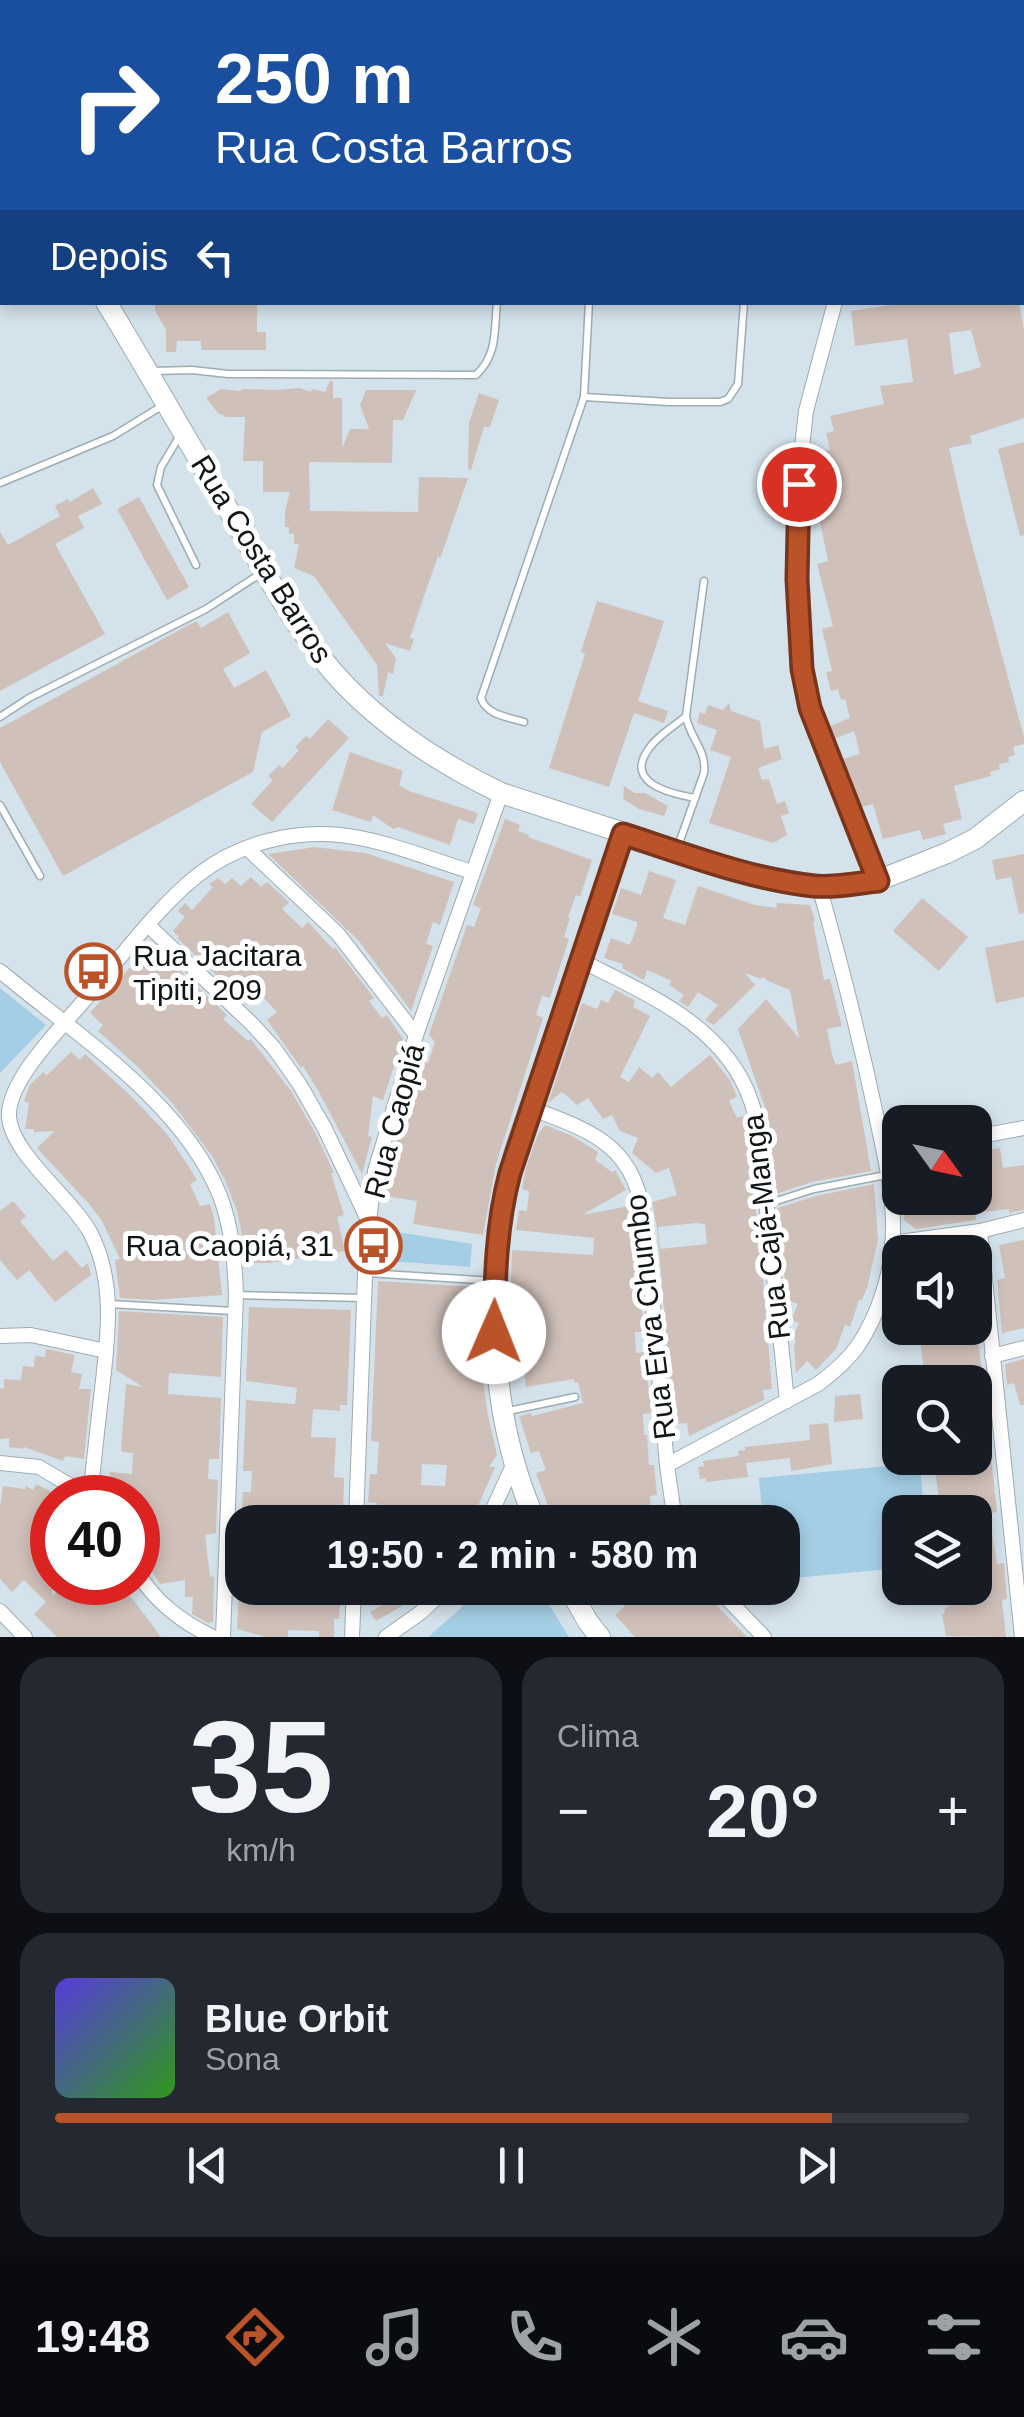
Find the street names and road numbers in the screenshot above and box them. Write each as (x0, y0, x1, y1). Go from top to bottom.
street label: Rua Costa Barros (185, 449, 339, 669)
street label: Rua Caopiá (358, 1040, 431, 1202)
street label: Rua Cajá-Manga (736, 1112, 796, 1342)
street label: Rua Erva Chumbo (619, 1193, 681, 1441)

